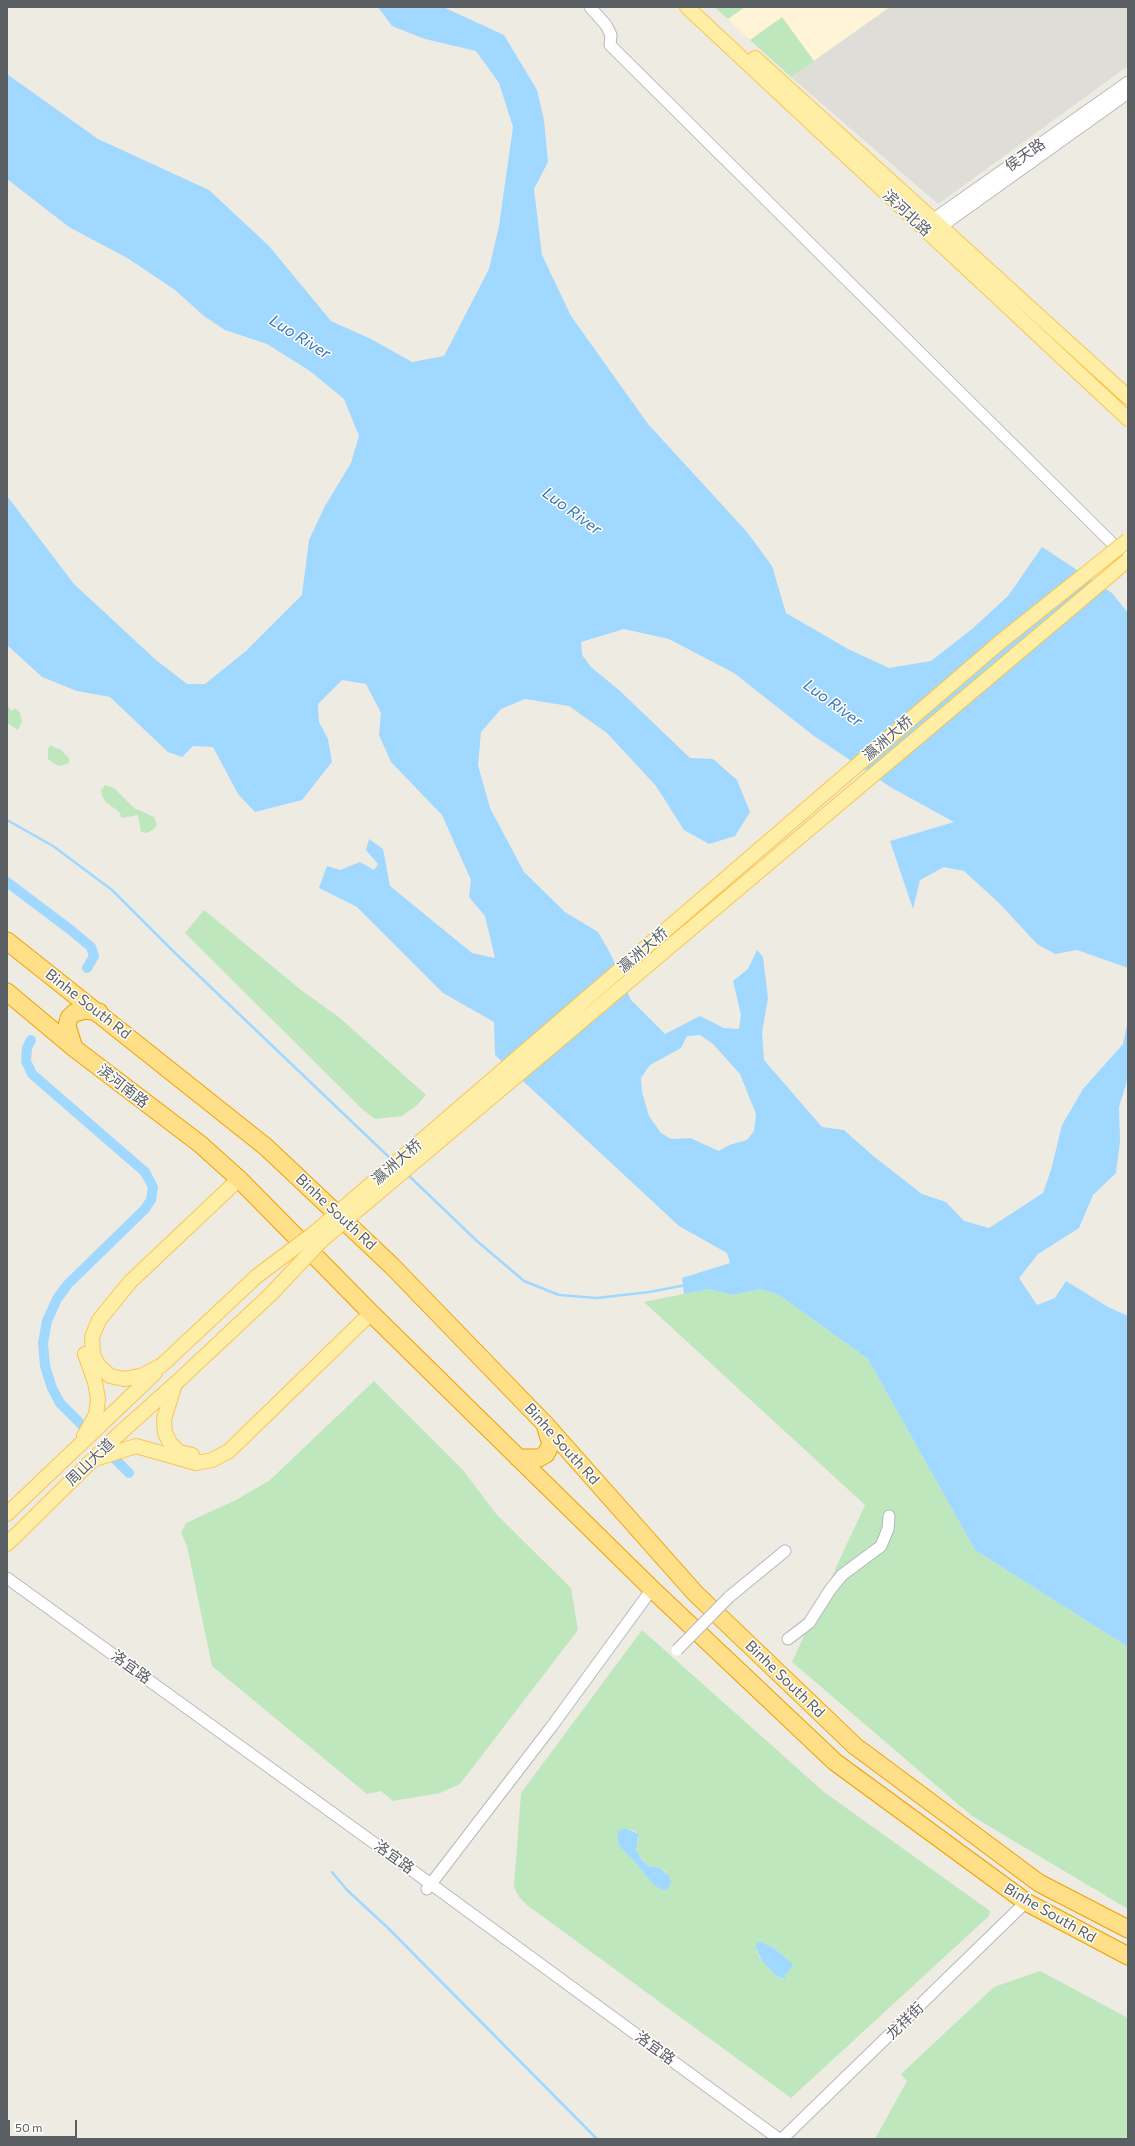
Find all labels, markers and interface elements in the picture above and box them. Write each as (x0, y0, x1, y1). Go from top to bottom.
street label: 侯天路 (1001, 135, 1049, 175)
street label: 滨河北路 (879, 186, 935, 240)
water label: Luo River (266, 311, 334, 363)
water label: Luo River (539, 483, 605, 539)
water label: Luo River (800, 675, 866, 731)
street label: 瀛洲大桥 (859, 712, 917, 764)
street label: 瀛洲大桥 (614, 924, 672, 976)
street label: Binhe South Rd (42, 965, 134, 1043)
street label: 滨河南路 (94, 1060, 152, 1112)
street label: 瀛洲大桥 (368, 1136, 426, 1188)
street label: Binhe South Rd (292, 1170, 380, 1254)
street label: Binhe South Rd (521, 1400, 603, 1488)
street label: 周山大道 (62, 1435, 118, 1489)
street label: Binhe South Rd (742, 1637, 828, 1721)
street label: 洛宜路 (108, 1646, 154, 1688)
street label: 洛宜路 (371, 1836, 417, 1878)
street label: Binhe South Rd (1001, 1879, 1099, 1947)
street label: 龙祥街 (883, 1999, 927, 2043)
street label: 洛宜路 (632, 2027, 678, 2069)
scale bar (10, 2112, 79, 2138)
text: 50 m (15, 2120, 43, 2134)

